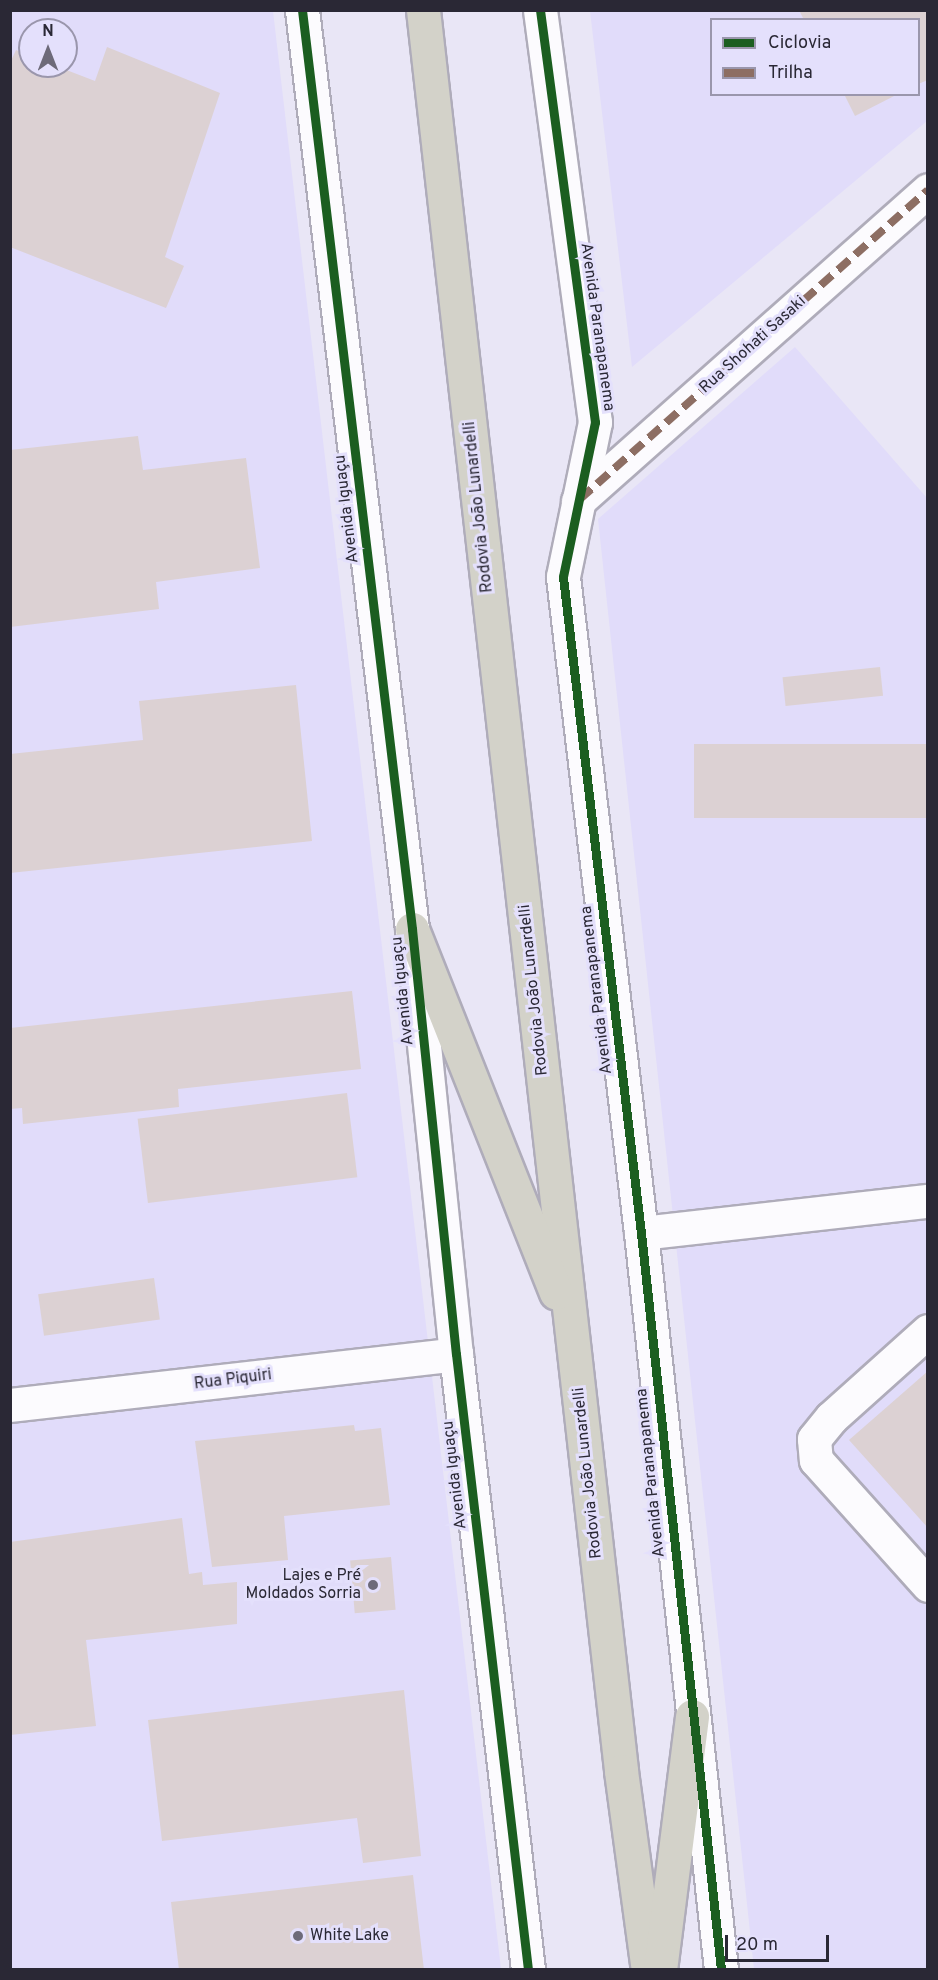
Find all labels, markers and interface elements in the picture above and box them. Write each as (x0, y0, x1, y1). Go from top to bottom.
north arrow (18, 18, 78, 78)
legend (710, 18, 920, 96)
text: N (42, 22, 54, 42)
text: Ciclovia (768, 32, 831, 55)
text: Trilha (768, 62, 813, 85)
street label: Avenida Paranapanema (576, 242, 618, 412)
street label: Rua Shohati Sasaki (696, 292, 810, 398)
street label: Rodovia João Lunardelli (460, 420, 498, 594)
street label: Avenida Iguaçu (331, 454, 363, 564)
street label: Rodovia João Lunardelli (515, 903, 553, 1077)
street label: Avenida Paranapanema (577, 905, 617, 1075)
street label: Avenida Iguaçu (388, 936, 418, 1046)
street label: Rua Piquiri (193, 1366, 273, 1394)
street label: Rodovia João Lunardelli (569, 1386, 607, 1560)
street label: Avenida Paranapanema (633, 1388, 669, 1558)
street label: Avenida Iguaçu (439, 1420, 471, 1530)
place label: Lajes e Pré Moldados Sorria (245, 1566, 361, 1604)
marker: Lajes e Pré Moldados Sorria (366, 1578, 380, 1592)
scale bar (728, 1923, 832, 1961)
place label: White Lake (310, 1926, 389, 1946)
marker: White Lake (291, 1929, 305, 1943)
text: 20 m (736, 1934, 778, 1957)

